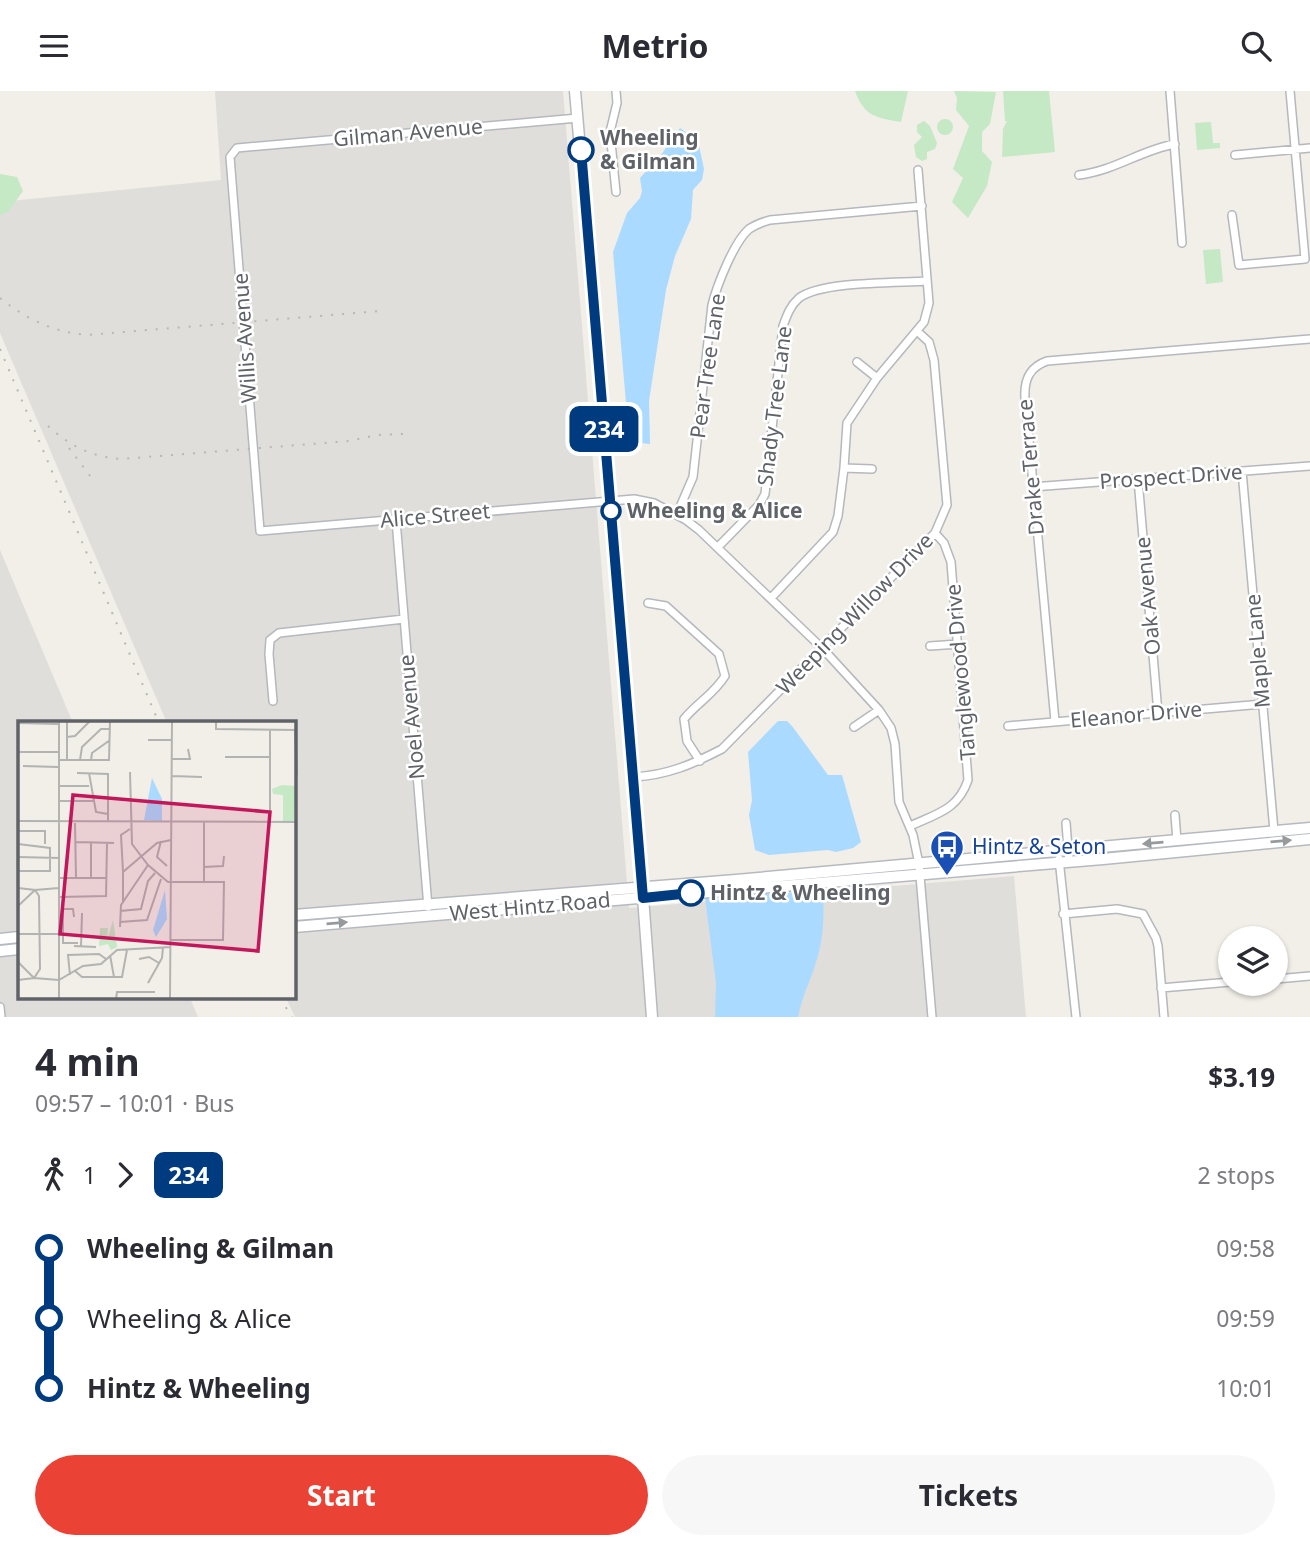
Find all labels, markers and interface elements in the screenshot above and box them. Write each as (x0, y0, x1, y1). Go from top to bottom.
text: Metrio (601, 24, 709, 67)
icon: menu (35, 27, 73, 65)
icon: search (1237, 27, 1275, 65)
street label: Gilman Avenue (332, 112, 484, 152)
place label: Wheeling & Gilman (600, 123, 699, 175)
marker: Wheeling & Gilman (568, 137, 594, 163)
street label: Willis Avenue (225, 272, 263, 404)
street label: Pear Tree Lane (683, 292, 731, 440)
street label: Shady Tree Lane (750, 324, 798, 487)
street label: Drake Terrace (1010, 398, 1050, 536)
line badge: 234 (564, 406, 644, 452)
text: 234 (583, 412, 625, 445)
street label: Prospect Drive (1098, 457, 1244, 495)
street label: Alice Street (379, 496, 491, 534)
place label: Wheeling & Alice (627, 496, 803, 524)
marker: Wheeling & Alice (601, 501, 621, 521)
street label: Weeping Willow Drive (770, 526, 939, 700)
street label: Oak Avenue (1128, 536, 1166, 656)
street label: Tanglewood Drive (938, 583, 982, 761)
street label: Maple Lane (1238, 593, 1276, 709)
street label: Noel Avenue (392, 654, 430, 781)
street label: Eleanor Drive (1069, 694, 1203, 734)
inset map (18, 721, 296, 999)
bus stop icon: Hintz & Seton (928, 828, 966, 877)
place label: Hintz & Seton (972, 832, 1106, 860)
one-way arrow (1270, 836, 1292, 847)
one-way arrow (1142, 838, 1164, 849)
place label: Hintz & Wheeling (710, 878, 891, 906)
marker: Hintz & Wheeling (678, 880, 704, 906)
street label: West Hintz Road (448, 885, 612, 927)
one-way arrow (326, 917, 348, 928)
map controls (1218, 926, 1288, 996)
button: layers (1218, 926, 1288, 996)
text: 4 min (35, 1035, 140, 1087)
text: $3.19 (1208, 1059, 1275, 1095)
text: 09:57 – 10:01 · Bus (35, 1087, 234, 1119)
icon: walk (35, 1156, 73, 1194)
icon: forward (106, 1156, 144, 1194)
text: 234 (168, 1158, 209, 1191)
text: 1 (83, 1159, 96, 1191)
text: 2 stops (1197, 1159, 1275, 1191)
text: Wheeling & Gilman (87, 1230, 334, 1266)
text: 09:58 (1216, 1232, 1275, 1264)
text: Wheeling & Alice (87, 1300, 292, 1336)
text: 09:59 (1216, 1302, 1275, 1334)
text: Hintz & Wheeling (87, 1370, 311, 1406)
text: 10:01 (1216, 1372, 1275, 1404)
button: Start (35, 1455, 648, 1535)
button: Tickets (662, 1455, 1275, 1535)

